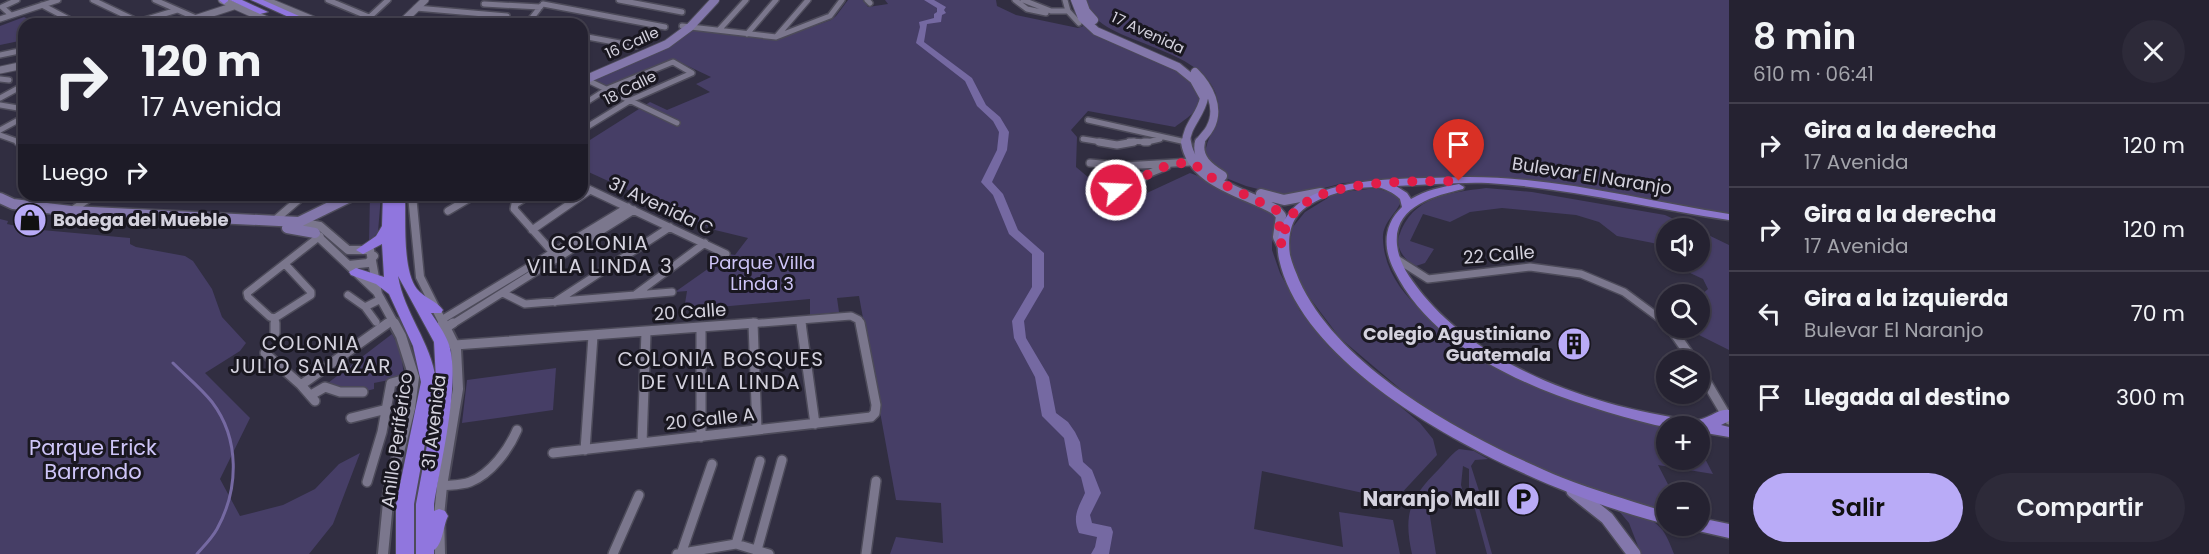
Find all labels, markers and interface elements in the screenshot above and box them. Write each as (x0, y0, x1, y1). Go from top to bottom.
street label: 17 Avenida (1108, 6, 1188, 59)
text: 8 min (1753, 11, 1856, 62)
button: close (2122, 20, 2185, 83)
street label: 16 Calle (602, 21, 662, 64)
text: 120 m (141, 32, 262, 91)
icon: right (42, 42, 120, 120)
text: 610 m · 06:41 (1753, 60, 1874, 88)
street label: 18 Calle (600, 65, 660, 110)
text: 17 Avenida (141, 88, 282, 125)
text: Gira a la derecha (1804, 115, 1997, 146)
pin (1433, 119, 1484, 181)
icon: arrive (1442, 128, 1475, 161)
icon: right (1753, 129, 1786, 162)
text: 120 m (2123, 130, 2185, 161)
text: 17 Avenida (1804, 148, 1909, 176)
street label: Bulevar El Naranjo (1510, 151, 1674, 200)
icon: right (120, 156, 153, 189)
text: Luego (42, 157, 108, 188)
position arrow (1084, 158, 1148, 222)
street label: 31 Avenida C (604, 170, 718, 241)
text: Gira a la derecha (1804, 199, 1997, 230)
shop icon: Bodega del Mueble (12, 202, 48, 238)
place label: Bodega del Mueble (53, 207, 229, 232)
icon: right (1753, 213, 1786, 246)
text: 120 m (2123, 214, 2185, 245)
map controls (1656, 218, 1710, 536)
button: sound (1656, 218, 1710, 272)
district label: COLONIA VILLA LINDA 3 (527, 229, 673, 280)
text: 17 Avenida (1804, 232, 1909, 260)
street label: 22 Calle (1462, 239, 1536, 270)
park label: Parque Villa Linda 3 (709, 250, 815, 296)
text: Gira a la izquierda (1804, 283, 2008, 314)
button: search (1656, 284, 1710, 338)
street label: 20 Calle (653, 297, 727, 327)
icon: left (1753, 297, 1786, 330)
text: 70 m (2131, 298, 2185, 329)
text: Bulevar El Naranjo (1804, 316, 1984, 344)
place label: Colegio Agustiniano Guatemala (1363, 321, 1551, 367)
building icon: Colegio Agustiniano Guatemala (1556, 326, 1592, 362)
district label: COLONIA JULIO SALAZAR (230, 329, 392, 380)
district label: COLONIA BOSQUES DE VILLA LINDA (618, 345, 824, 396)
button: layers (1656, 350, 1710, 404)
street label: Anillo Periférico (375, 371, 418, 509)
street label: 31 Avenida (415, 373, 452, 471)
icon: arrive (1753, 381, 1786, 414)
text: Llegada al destino (1804, 382, 2010, 413)
text: 300 m (2116, 382, 2185, 413)
street label: 20 Calle A (664, 401, 756, 436)
button: + (1656, 416, 1710, 470)
park label: Parque Erick Barrondo (29, 433, 157, 486)
button: Salir (1753, 473, 1963, 542)
button: Compartir (1975, 473, 2185, 542)
parking icon: Naranjo Mall (1505, 481, 1541, 517)
button: − (1656, 482, 1710, 536)
place label: Naranjo Mall (1363, 484, 1500, 513)

